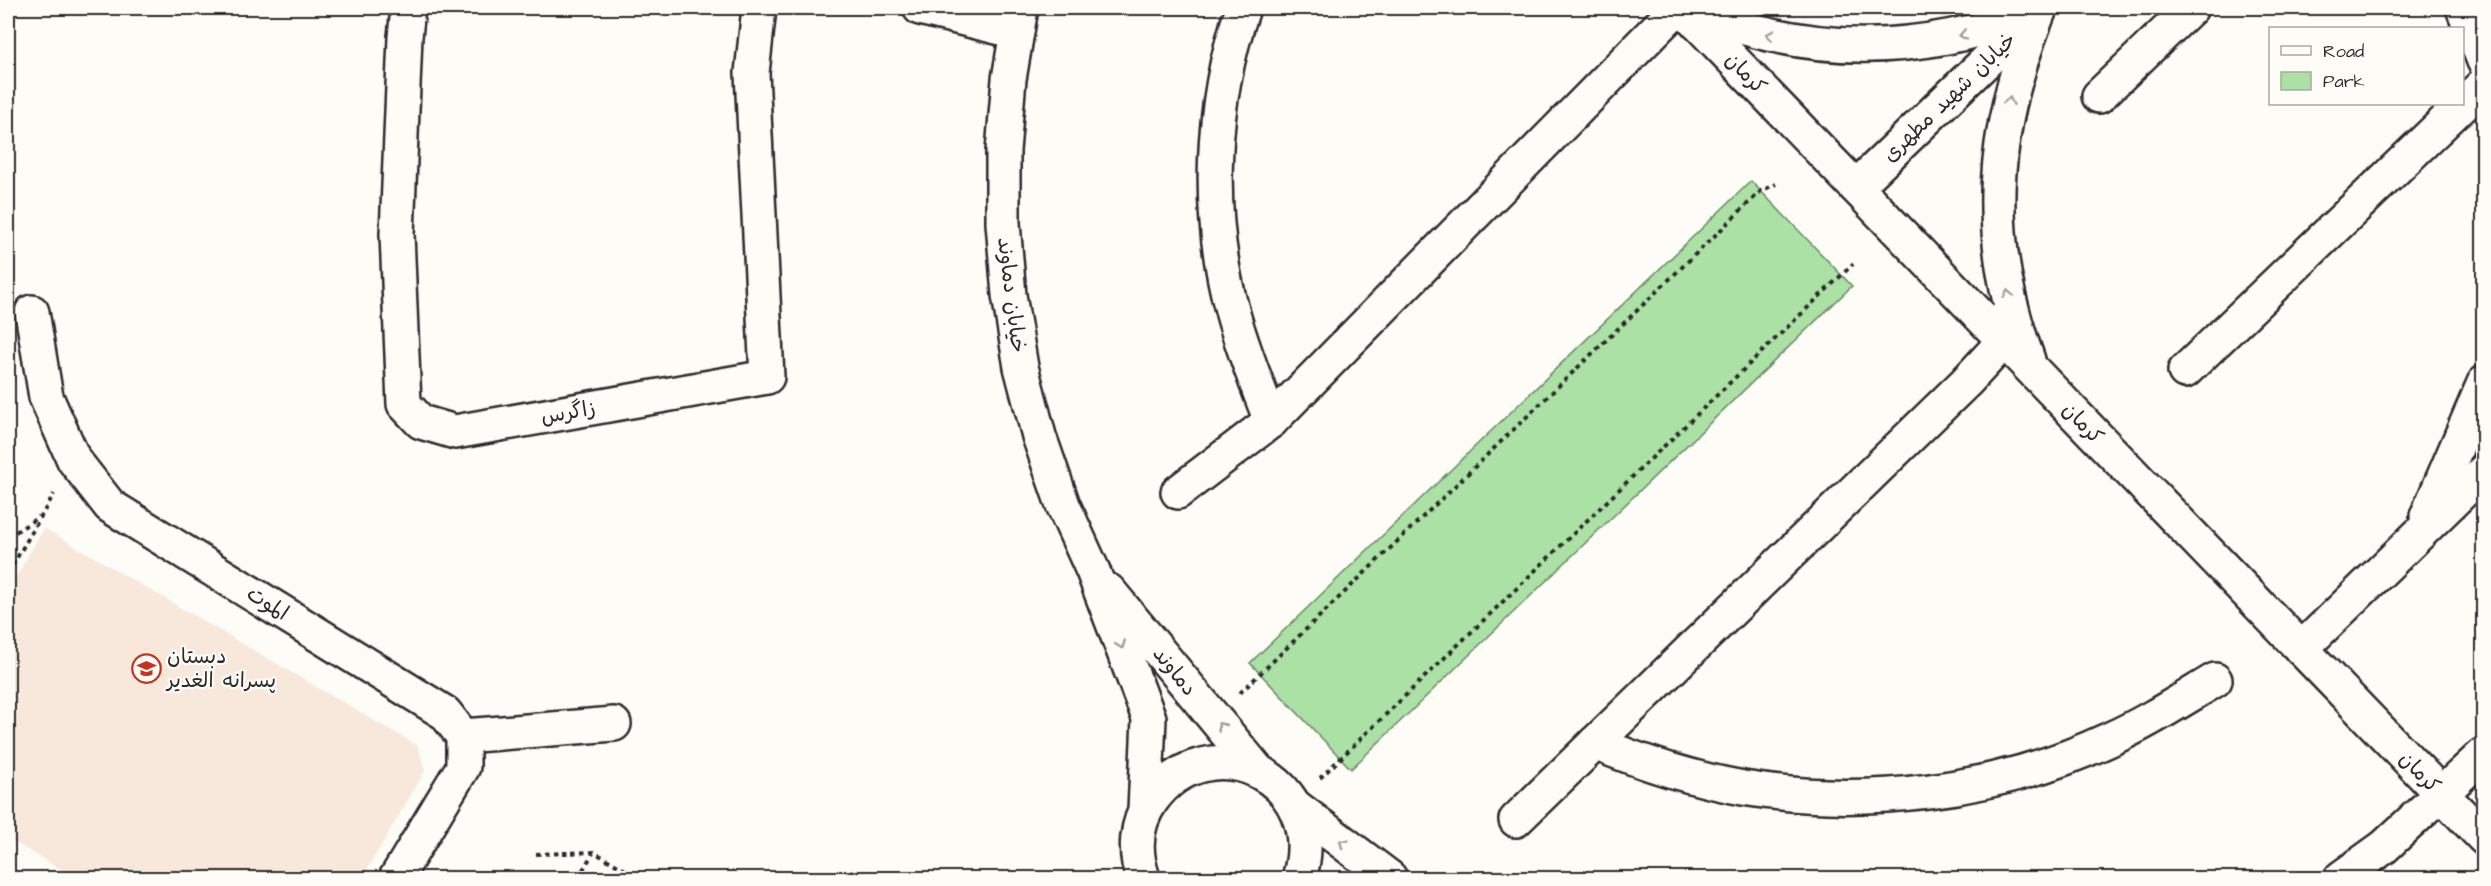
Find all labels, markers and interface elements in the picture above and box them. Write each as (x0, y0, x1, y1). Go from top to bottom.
street label: خیابان شهید مطهری (1876, 26, 2023, 169)
one-way arrow (1958, 27, 1968, 40)
legend (2269, 27, 2464, 105)
one-way arrow (1765, 29, 1775, 42)
text: Road (2323, 39, 2364, 64)
street label: کرمان (1719, 46, 1773, 101)
text: Park (2323, 69, 2365, 94)
one-way arrow (2002, 96, 2015, 106)
street label: خیابان دماوند (990, 236, 1033, 355)
one-way arrow (2003, 289, 2016, 299)
street label: زاگرس (539, 393, 598, 432)
street label: کرمان (2056, 396, 2110, 451)
street label: الموت (241, 579, 294, 628)
one-way arrow (1114, 639, 1126, 650)
street label: دماوند (1146, 640, 1204, 702)
place label: دبستان پسرانه الغدیر (165, 642, 276, 695)
school or university icon: دبستان پسرانه الغدیر (130, 652, 162, 684)
one-way arrow (1217, 722, 1228, 733)
street label: کرمان (2393, 745, 2447, 800)
one-way arrow (1339, 840, 1350, 851)

